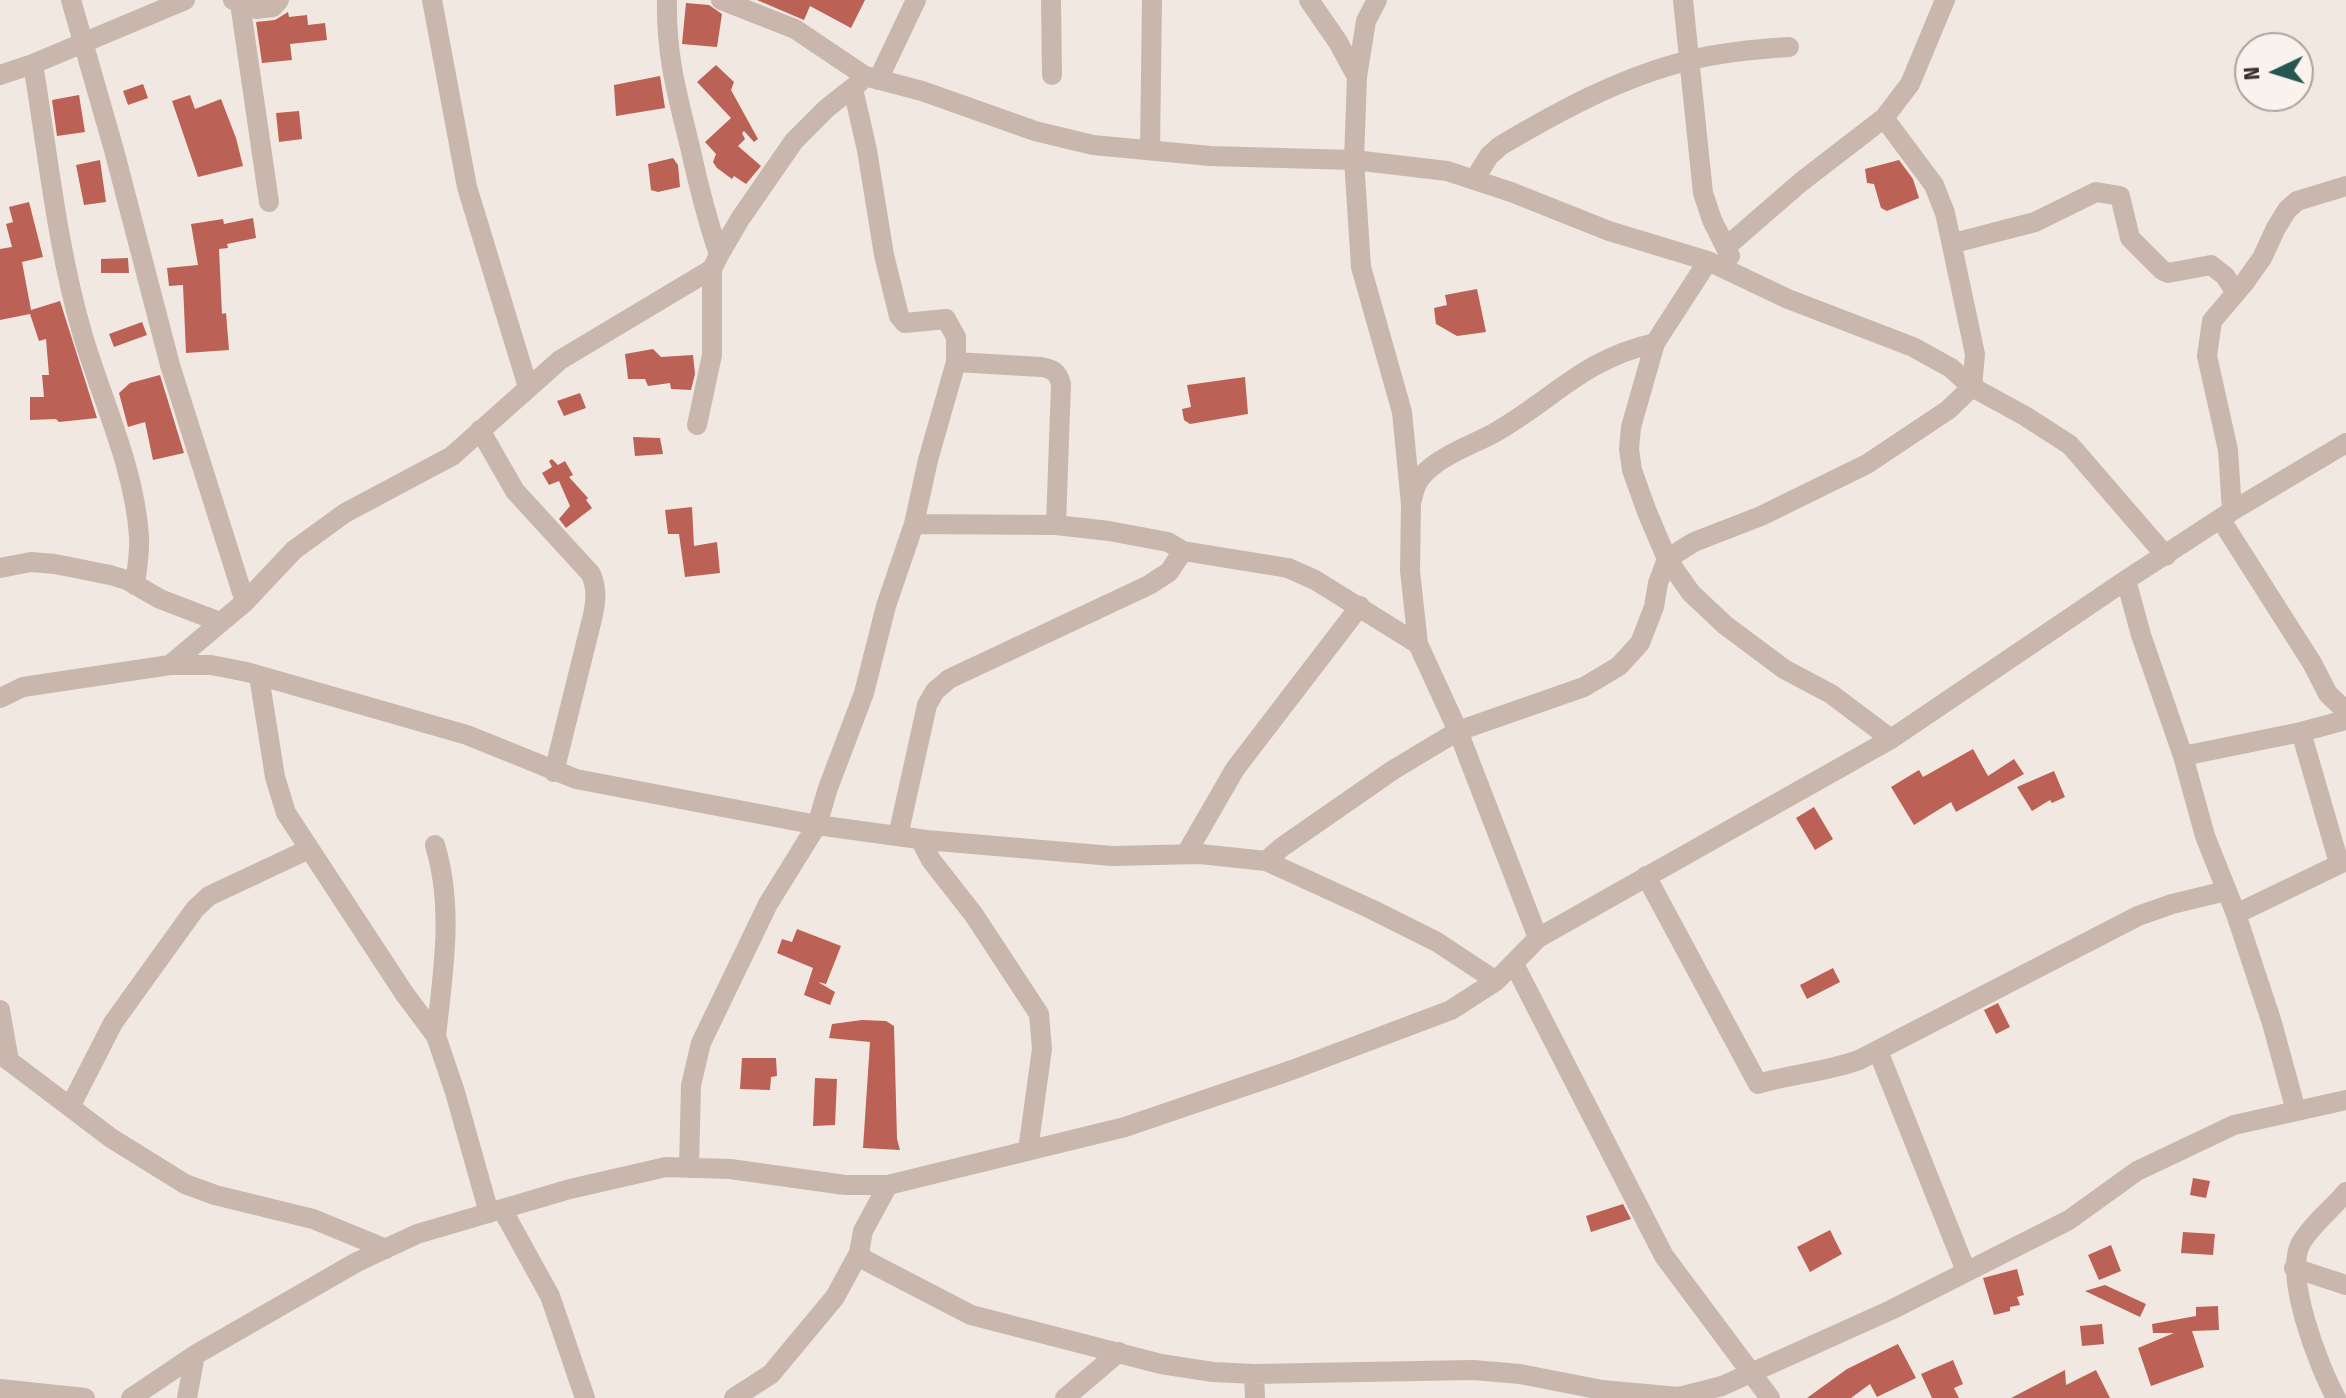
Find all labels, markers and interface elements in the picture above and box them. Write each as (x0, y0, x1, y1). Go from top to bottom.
north arrow (2234, 32, 2314, 112)
text: N (2238, 66, 2265, 81)

